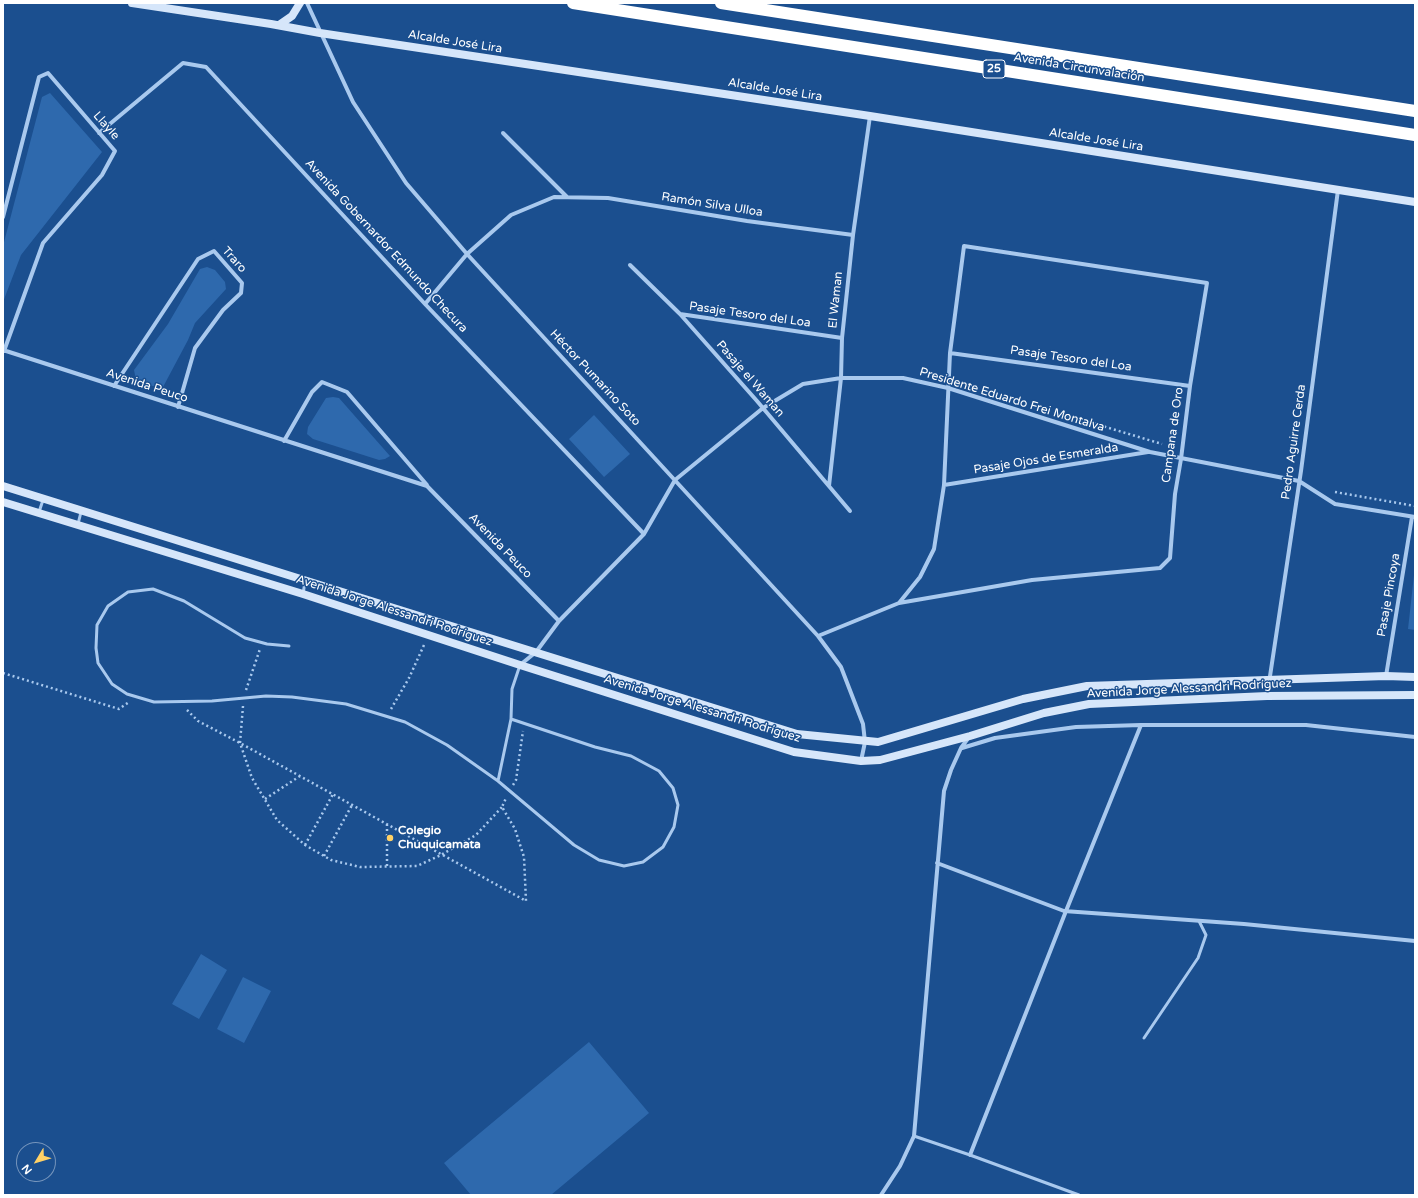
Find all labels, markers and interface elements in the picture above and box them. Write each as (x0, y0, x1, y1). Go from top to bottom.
street label: Alcalde José Lira (407, 27, 503, 57)
street label: Avenida Circunvalación (1012, 51, 1146, 85)
road number: 25 (983, 60, 1005, 78)
street label: Alcalde José Lira (727, 75, 823, 105)
street label: Llayle (90, 109, 122, 143)
street label: Alcalde José Lira (1048, 125, 1144, 155)
street label: Avenida Gobernardor Edmundo Checura (302, 156, 470, 336)
street label: Ramón Silva Ulloa (660, 190, 764, 220)
street label: Traro (219, 244, 249, 276)
street label: El Waman (826, 271, 846, 329)
street label: Pasaje Tesoro del Loa (688, 299, 812, 331)
street label: Héctor Pumarino Soto (547, 327, 643, 429)
street label: Pasaje el Waman (713, 338, 787, 420)
street label: Pasaje Tesoro del Loa (1009, 343, 1133, 375)
street label: Presidente Eduardo Frei Montalva (918, 365, 1106, 435)
street label: Avenida Peuco (104, 366, 190, 406)
street label: Pedro Aguirre Cerda (1279, 383, 1309, 501)
street label: Campana de Oro (1159, 386, 1187, 484)
street label: Pasaje Ojos de Esmeralda (973, 440, 1119, 478)
street label: Avenida Peuco (465, 510, 535, 582)
street label: Pasaje Pincoya (1375, 552, 1403, 638)
street label: Avenida Jorge Alessandri Rodríguez (294, 572, 494, 650)
street label: Avenida Jorge Alessandri Rodríguez (602, 672, 802, 746)
street label: Avenida Jorge Alessandri Rodríguez (1086, 676, 1292, 702)
place label: Colegio Chuquicamata (398, 824, 481, 852)
marker: Colegio Chuquicamata (385, 833, 395, 843)
north arrow (16, 1142, 56, 1182)
text: N (19, 1162, 35, 1177)

